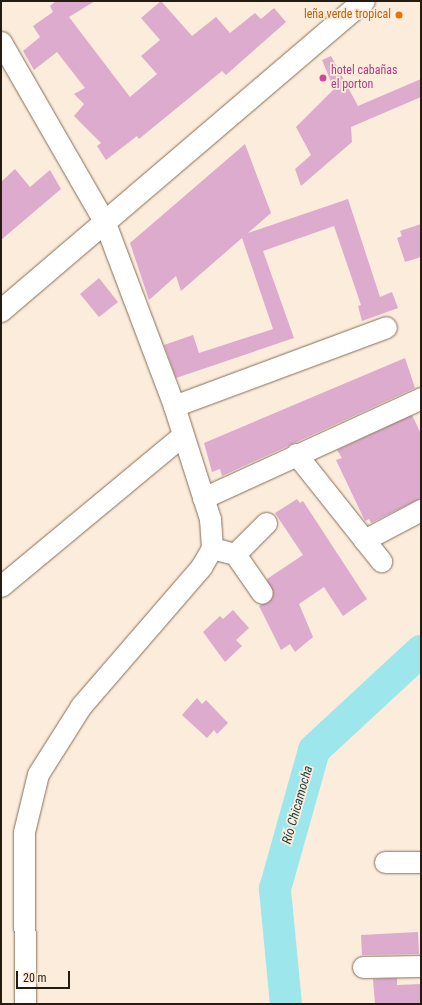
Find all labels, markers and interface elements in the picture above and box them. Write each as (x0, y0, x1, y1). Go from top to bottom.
place label: leña verde tropical (304, 8, 391, 22)
marker: leña verde tropical (394, 10, 404, 20)
place label: hotel cabañas el porton (331, 64, 397, 92)
marker: hotel cabañas el porton (318, 73, 328, 83)
water label: Río Chicamocha (279, 764, 317, 846)
scale bar (18, 963, 72, 989)
text: 20 m (23, 971, 47, 985)

